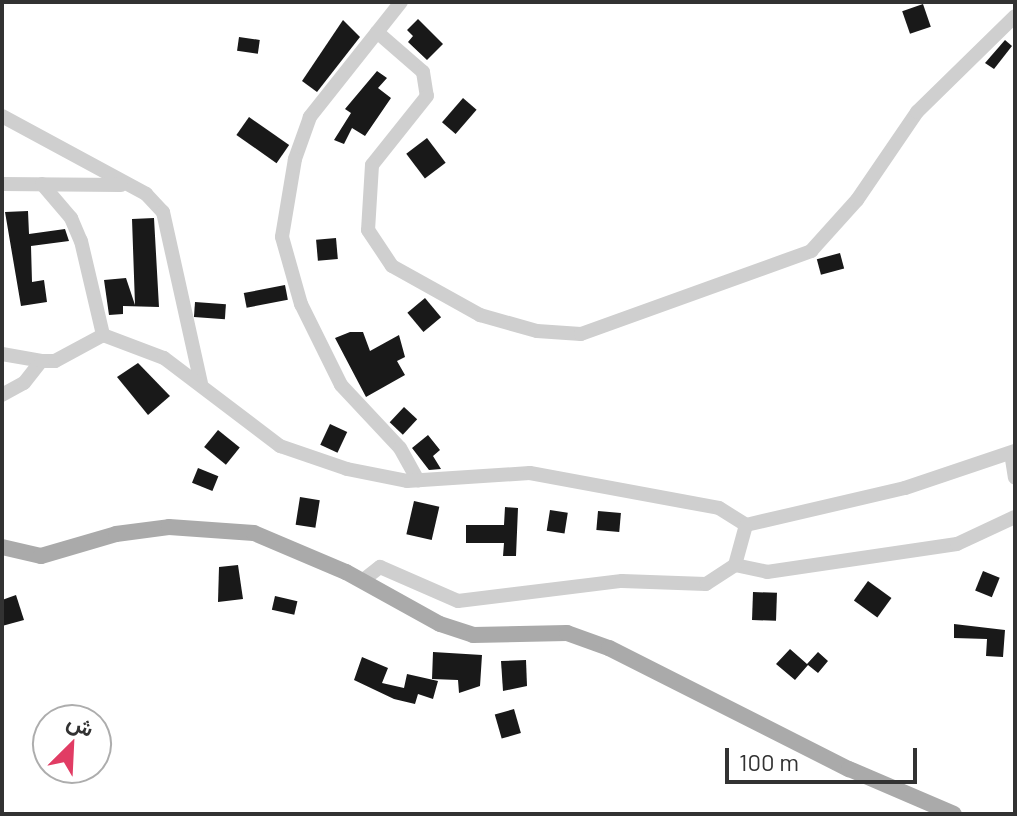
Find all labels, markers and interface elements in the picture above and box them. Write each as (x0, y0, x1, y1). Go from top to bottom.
north arrow (32, 704, 112, 784)
text: ش (64, 707, 98, 741)
scale bar (729, 732, 921, 782)
text: 100 m (739, 747, 799, 776)

